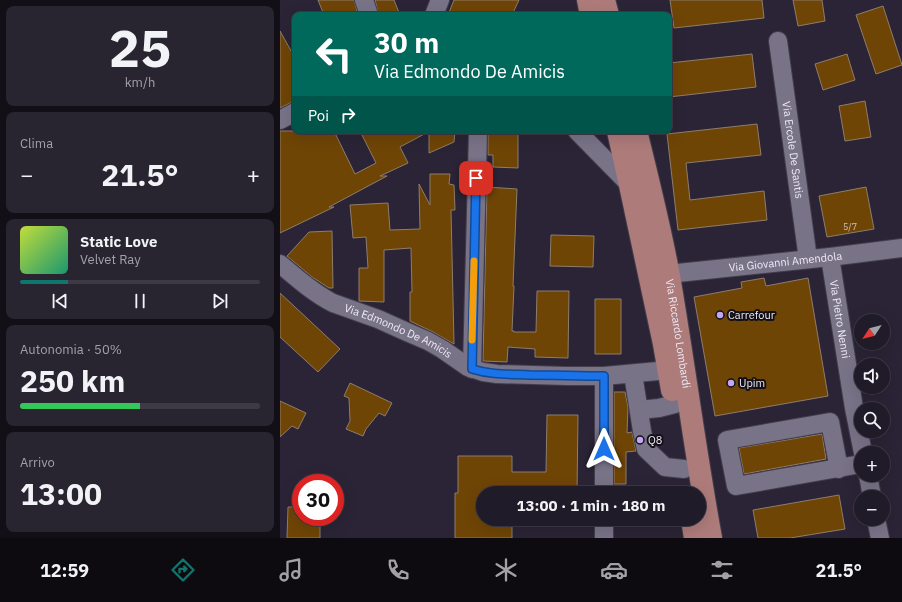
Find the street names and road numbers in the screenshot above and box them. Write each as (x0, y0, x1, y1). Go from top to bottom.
street label: Via Ercole De Santis (779, 100, 807, 200)
street label: Via Giovanni Amendola (728, 249, 843, 275)
street label: Via Riccardo Lombardi (663, 278, 694, 389)
street label: Via Pietro Nenni (827, 279, 853, 359)
street label: Via Edmondo De Amicis (342, 301, 455, 361)

